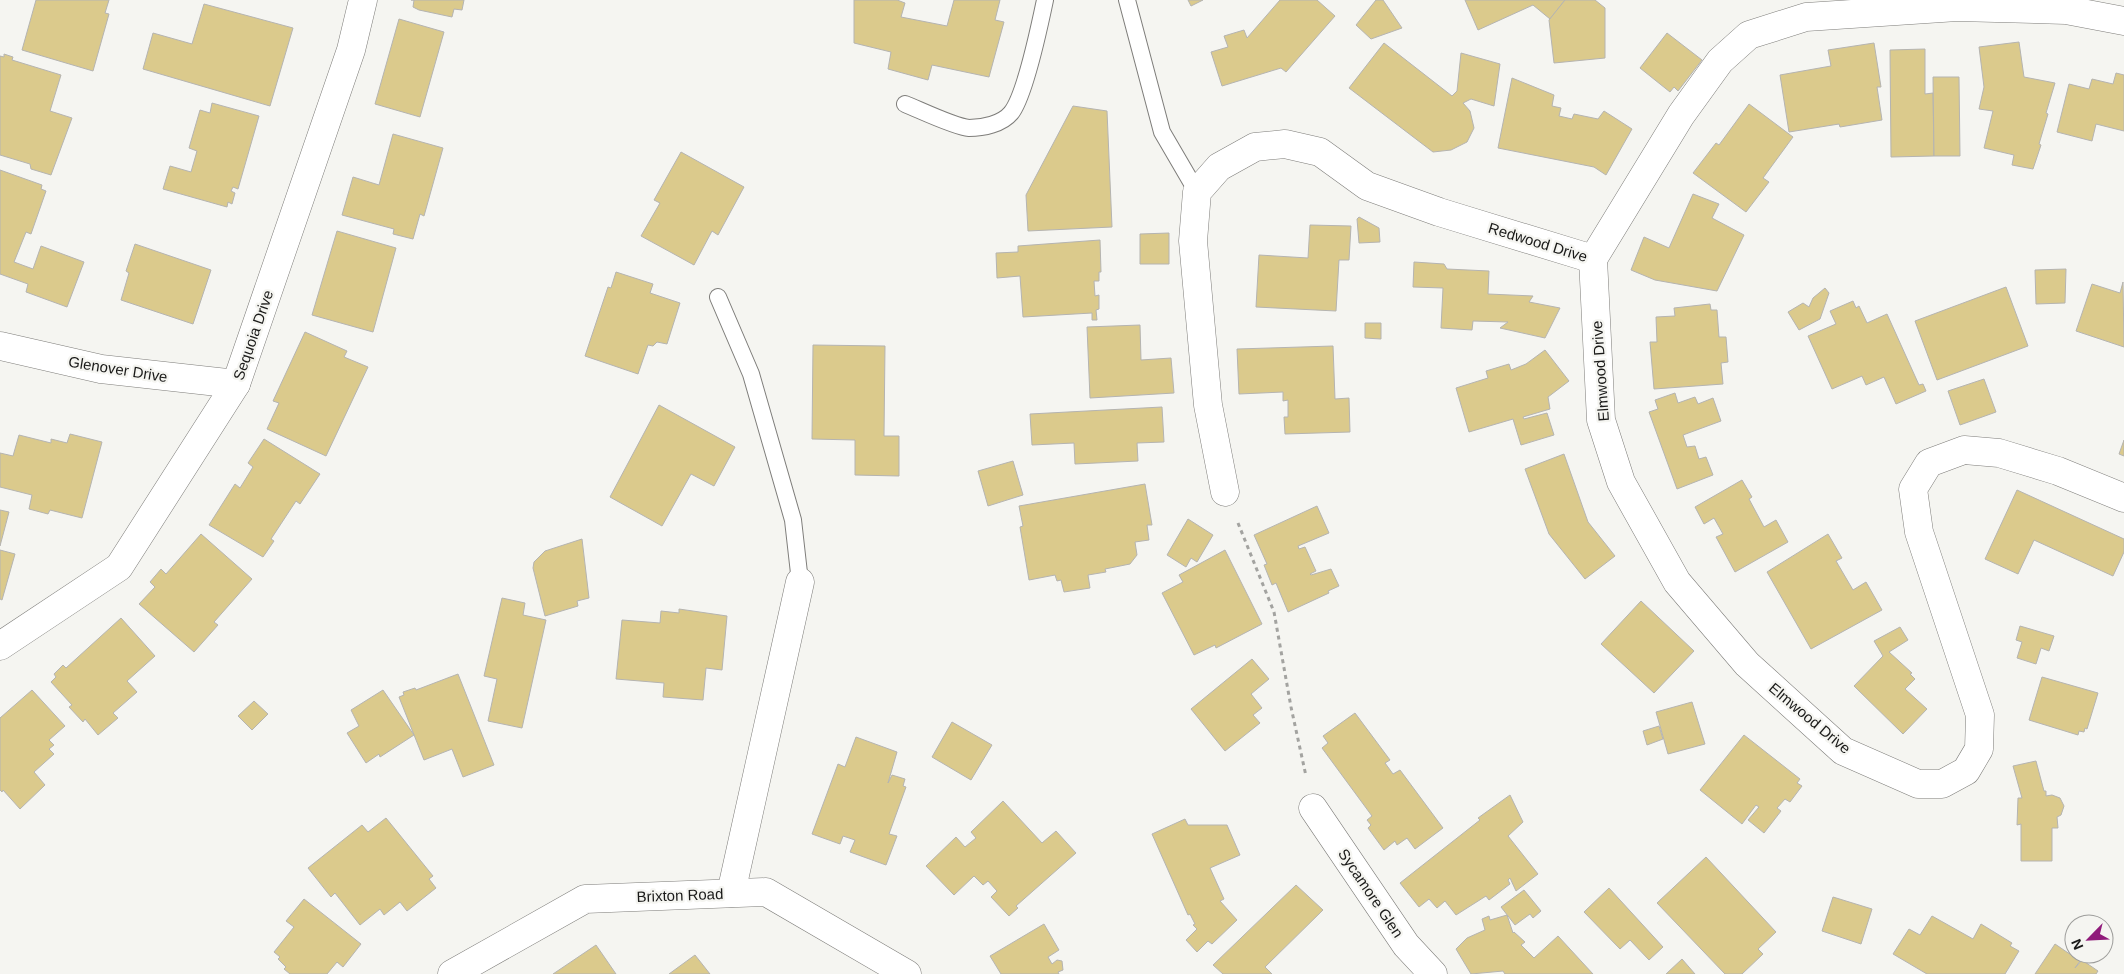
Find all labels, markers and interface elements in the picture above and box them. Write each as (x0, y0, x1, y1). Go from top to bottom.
street label: Redwood Drive (1486, 219, 1590, 265)
street label: Sequoia Drive (230, 288, 276, 382)
street label: Elmwood Drive (1588, 320, 1612, 422)
street label: Glenover Drive (67, 353, 169, 385)
street label: Elmwood Drive (1766, 679, 1854, 757)
street label: Sycamore Glen (1335, 845, 1407, 941)
street label: Brixton Road (636, 885, 724, 905)
north arrow (2064, 914, 2114, 964)
text: N (2068, 936, 2086, 952)

